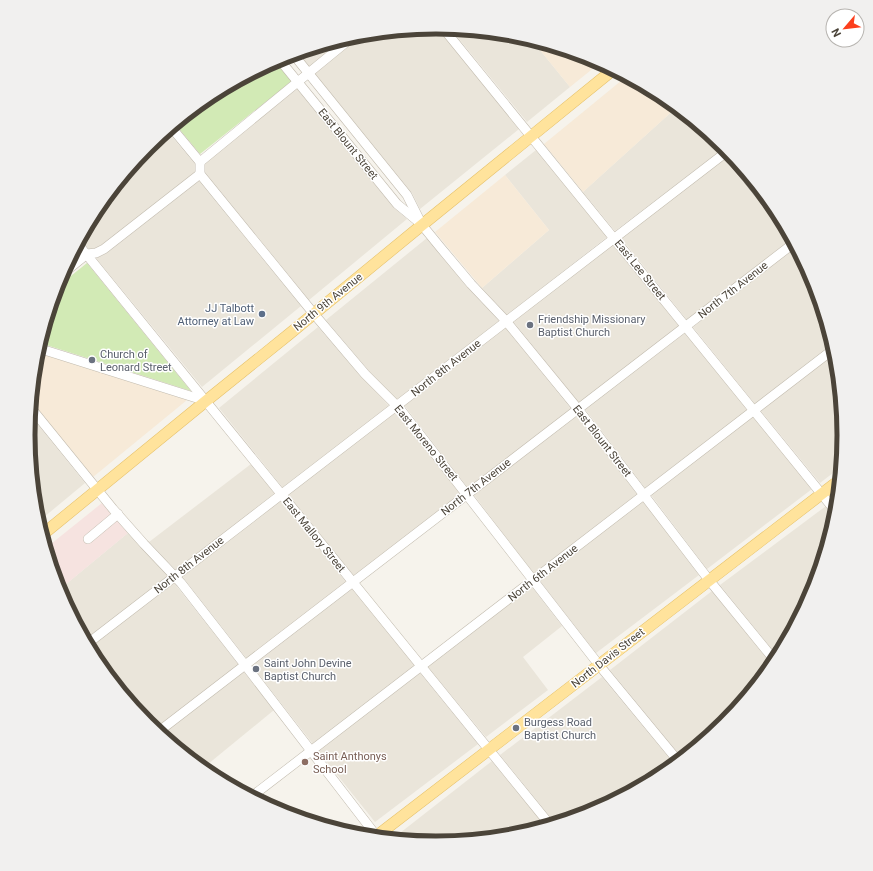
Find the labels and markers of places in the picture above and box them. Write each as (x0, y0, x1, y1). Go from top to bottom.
place label: JJ Talbott Attorney at Law (178, 302, 255, 328)
marker: JJ Talbott Attorney at Law (257, 309, 267, 319)
place label: Friendship Missionary Baptist Church (538, 313, 646, 339)
marker: Friendship Missionary Baptist Church (525, 320, 535, 330)
place label: Church of Leonard Street (100, 348, 172, 374)
marker: Church of Leonard Street (87, 355, 97, 365)
place label: Saint John Devine Baptist Church (264, 657, 352, 683)
marker: Saint John Devine Baptist Church (251, 664, 261, 674)
place label: Burgess Road Baptist Church (524, 716, 596, 742)
marker: Burgess Road Baptist Church (511, 723, 521, 733)
place label: Saint Anthonys School (313, 750, 387, 776)
marker: Saint Anthonys School (300, 757, 310, 767)

